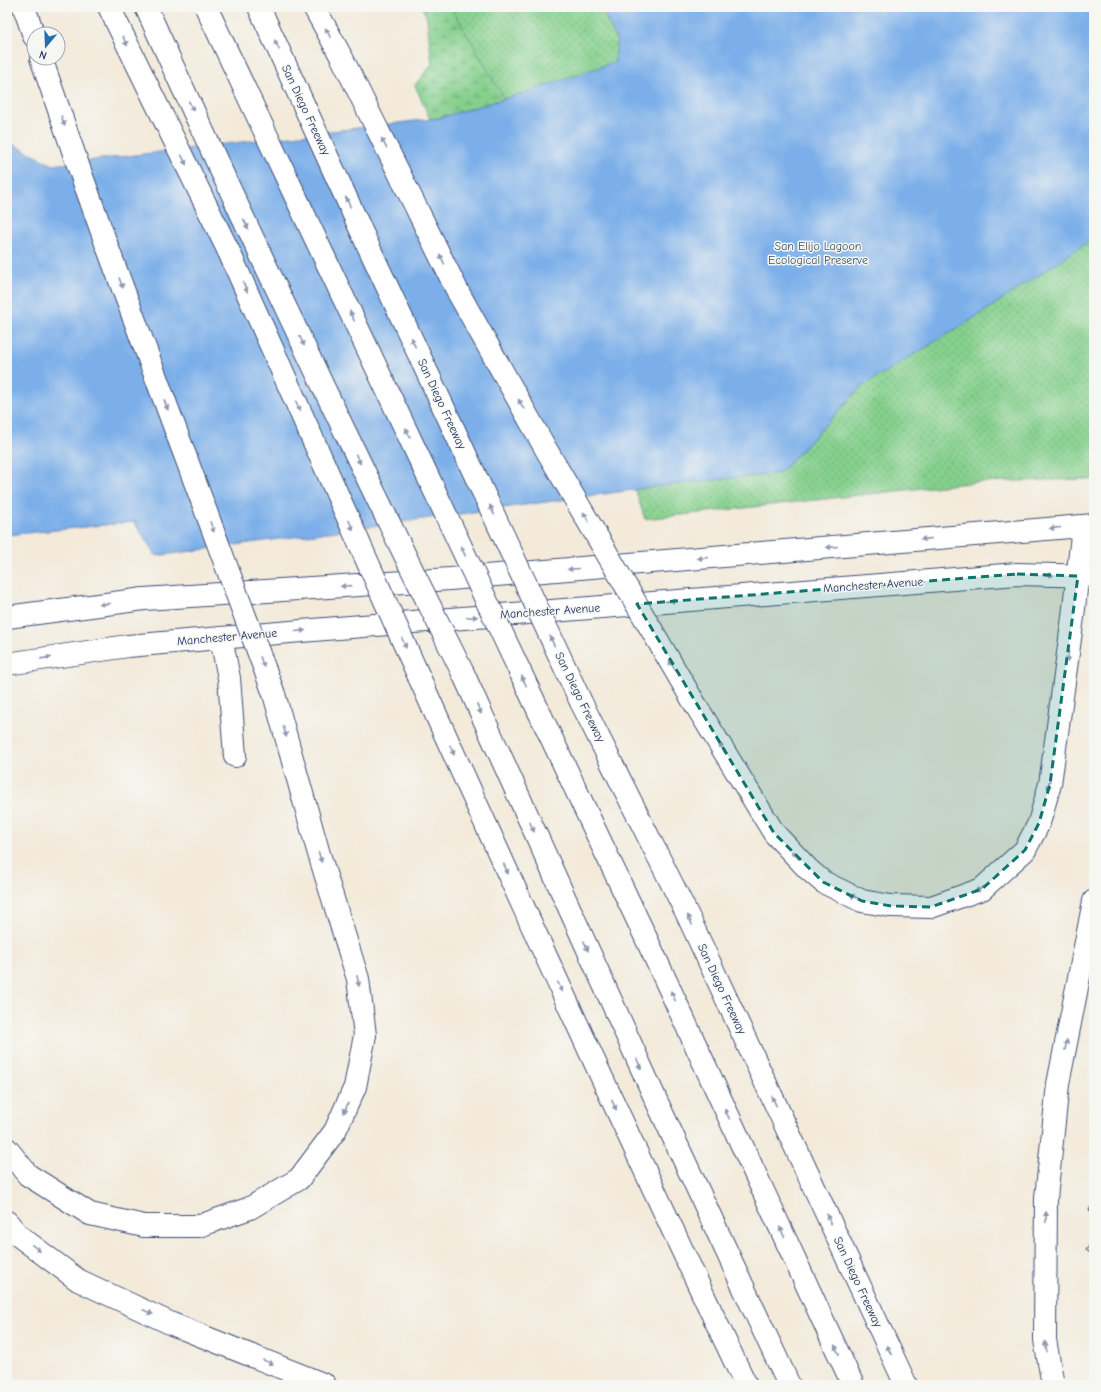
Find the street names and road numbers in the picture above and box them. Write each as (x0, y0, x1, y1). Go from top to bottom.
street label: San Diego Freeway (279, 62, 333, 158)
street label: San Diego Freeway (415, 356, 469, 452)
street label: Manchester Avenue (822, 575, 924, 595)
street label: Manchester Avenue (499, 601, 601, 621)
street label: Manchester Avenue (176, 626, 278, 648)
street label: San Diego Freeway (552, 650, 608, 745)
street label: San Diego Freeway (695, 941, 749, 1037)
street label: San Diego Freeway (831, 1234, 885, 1330)

